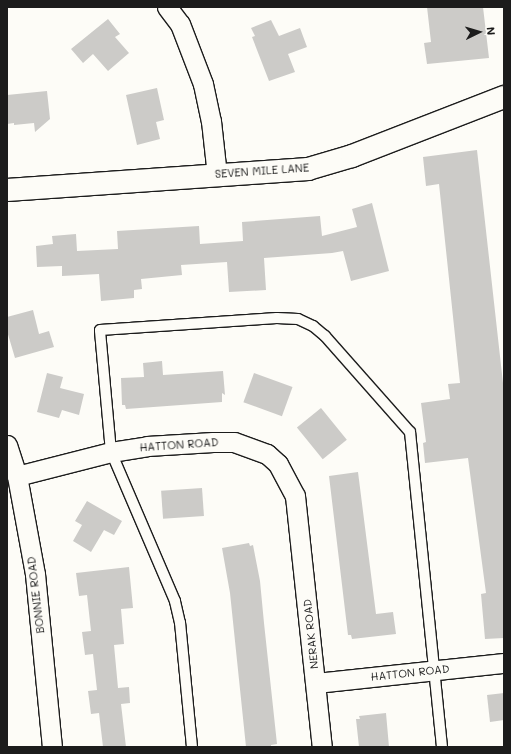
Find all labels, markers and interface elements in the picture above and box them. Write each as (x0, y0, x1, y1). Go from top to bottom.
north arrow (459, 12, 499, 52)
text: N (484, 26, 499, 36)
street label: SEVEN MILE LANE (214, 161, 310, 181)
street label: HATTON ROAD (139, 436, 219, 454)
street label: BONNIE ROAD (25, 556, 47, 634)
street label: NERAK ROAD (301, 598, 321, 670)
street label: HATTON ROAD (370, 662, 450, 684)

